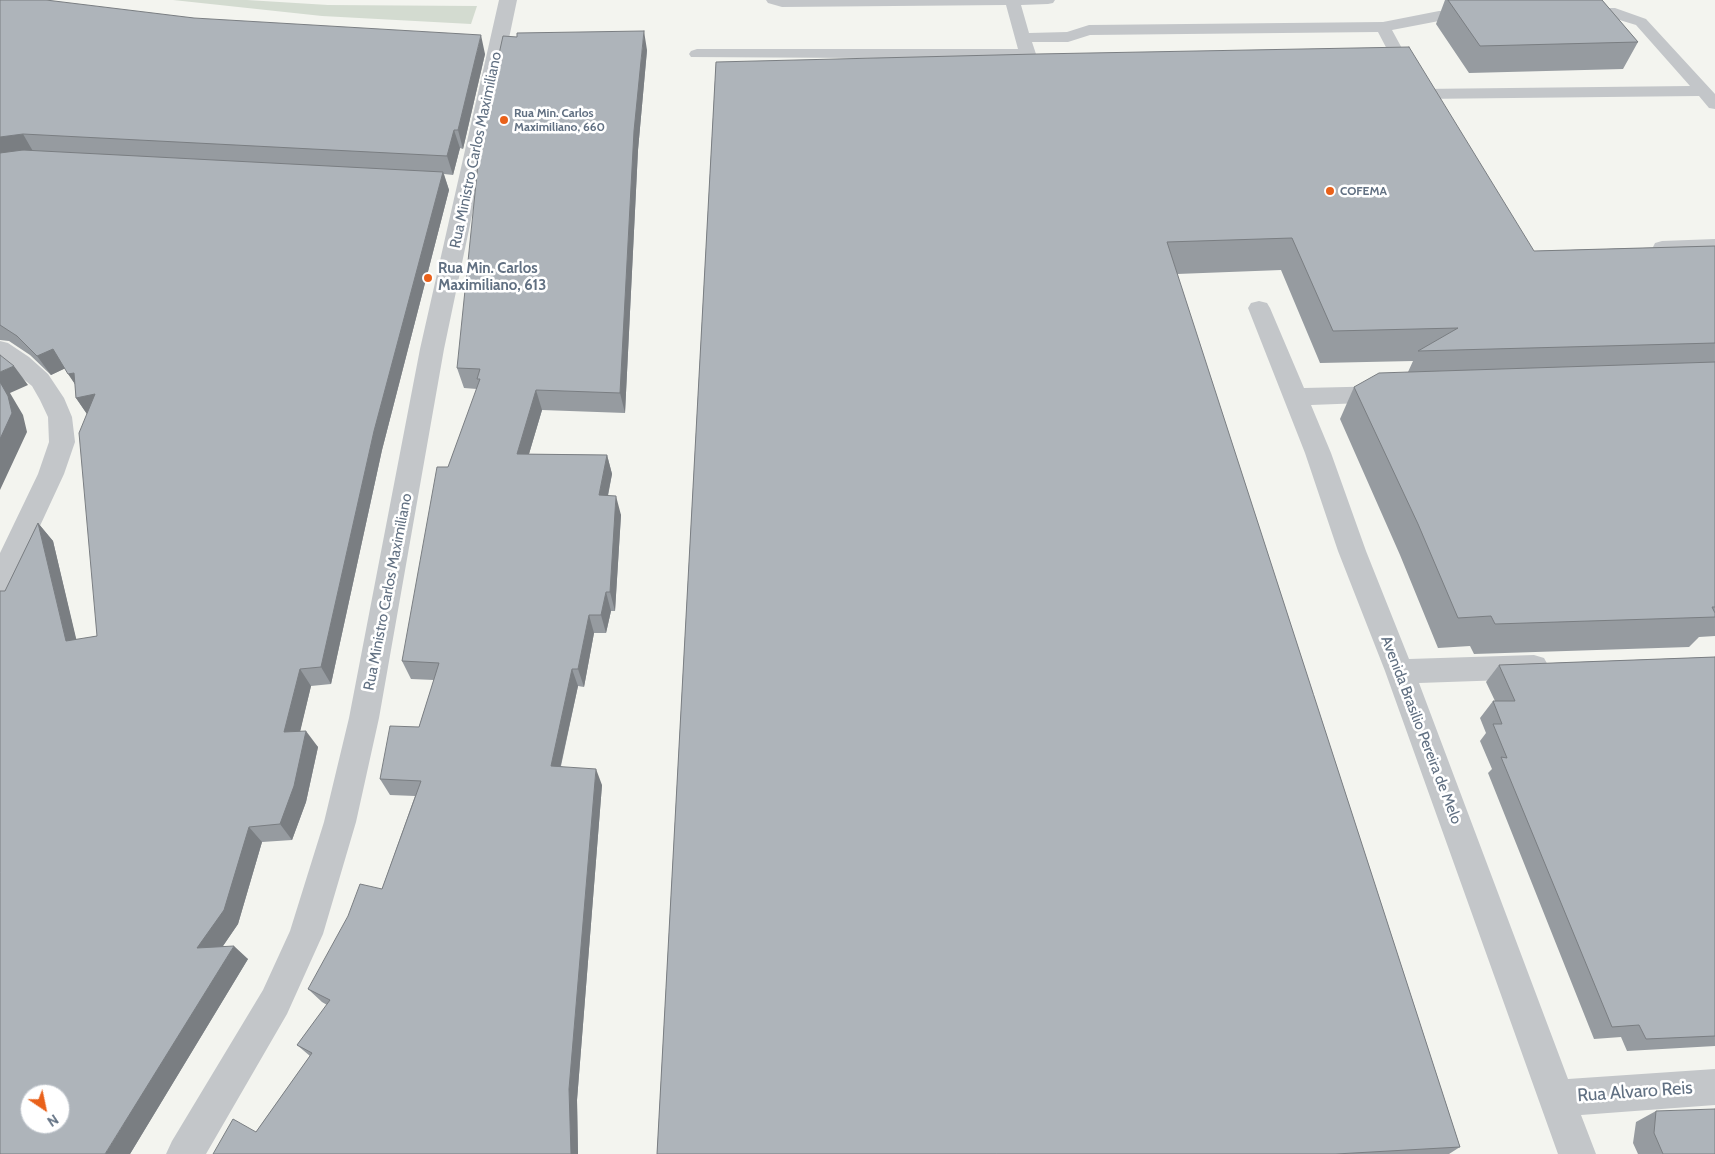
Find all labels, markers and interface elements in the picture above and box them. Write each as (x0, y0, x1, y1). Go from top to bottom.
street label: Rua Ministro Carlos Maximiliano (446, 50, 506, 250)
place label: Rua Min. Carlos Maximiliano, 660 (514, 106, 605, 134)
marker: Rua Min. Carlos Maximiliano, 660 (498, 114, 510, 126)
place label: COFEMA (1340, 184, 1387, 198)
marker: COFEMA (1324, 185, 1336, 197)
place label: Rua Min. Carlos Maximiliano, 613 (438, 260, 546, 295)
marker: Rua Min. Carlos Maximiliano, 613 (422, 272, 434, 284)
street label: Rua Ministro Carlos Maximiliano (360, 492, 416, 692)
street label: Avenida Brasilio Pereira de Melo (1377, 633, 1465, 827)
street label: Rua Alvaro Reis (1577, 1077, 1693, 1107)
north arrow (20, 1084, 70, 1134)
text: N (44, 1110, 62, 1131)

